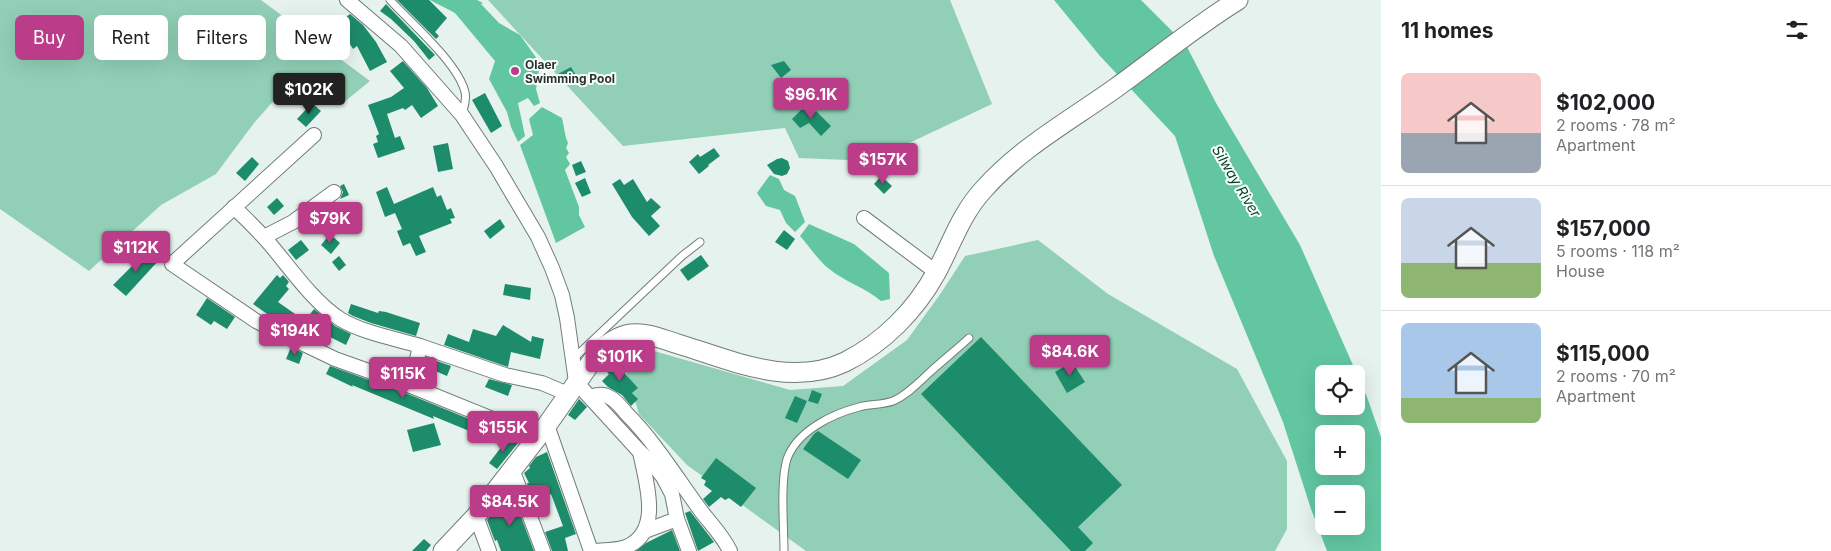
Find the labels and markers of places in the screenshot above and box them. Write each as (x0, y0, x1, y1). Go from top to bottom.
place label: Olaer Swimming Pool (525, 57, 615, 86)
marker: Olaer Swimming Pool (509, 65, 521, 77)
pin: $102K (274, 72, 344, 115)
pin: $96.1K (770, 78, 852, 120)
pin: $157K (848, 142, 918, 185)
pin: $79K (300, 202, 360, 244)
pin: $112K (101, 230, 171, 273)
pin: $194K (260, 314, 330, 356)
pin: $84.6K (1029, 334, 1111, 377)
pin: $101K (585, 340, 655, 382)
pin: $115K (368, 356, 438, 399)
pin: $155K (468, 410, 538, 453)
pin: $84.5K (469, 484, 551, 527)

